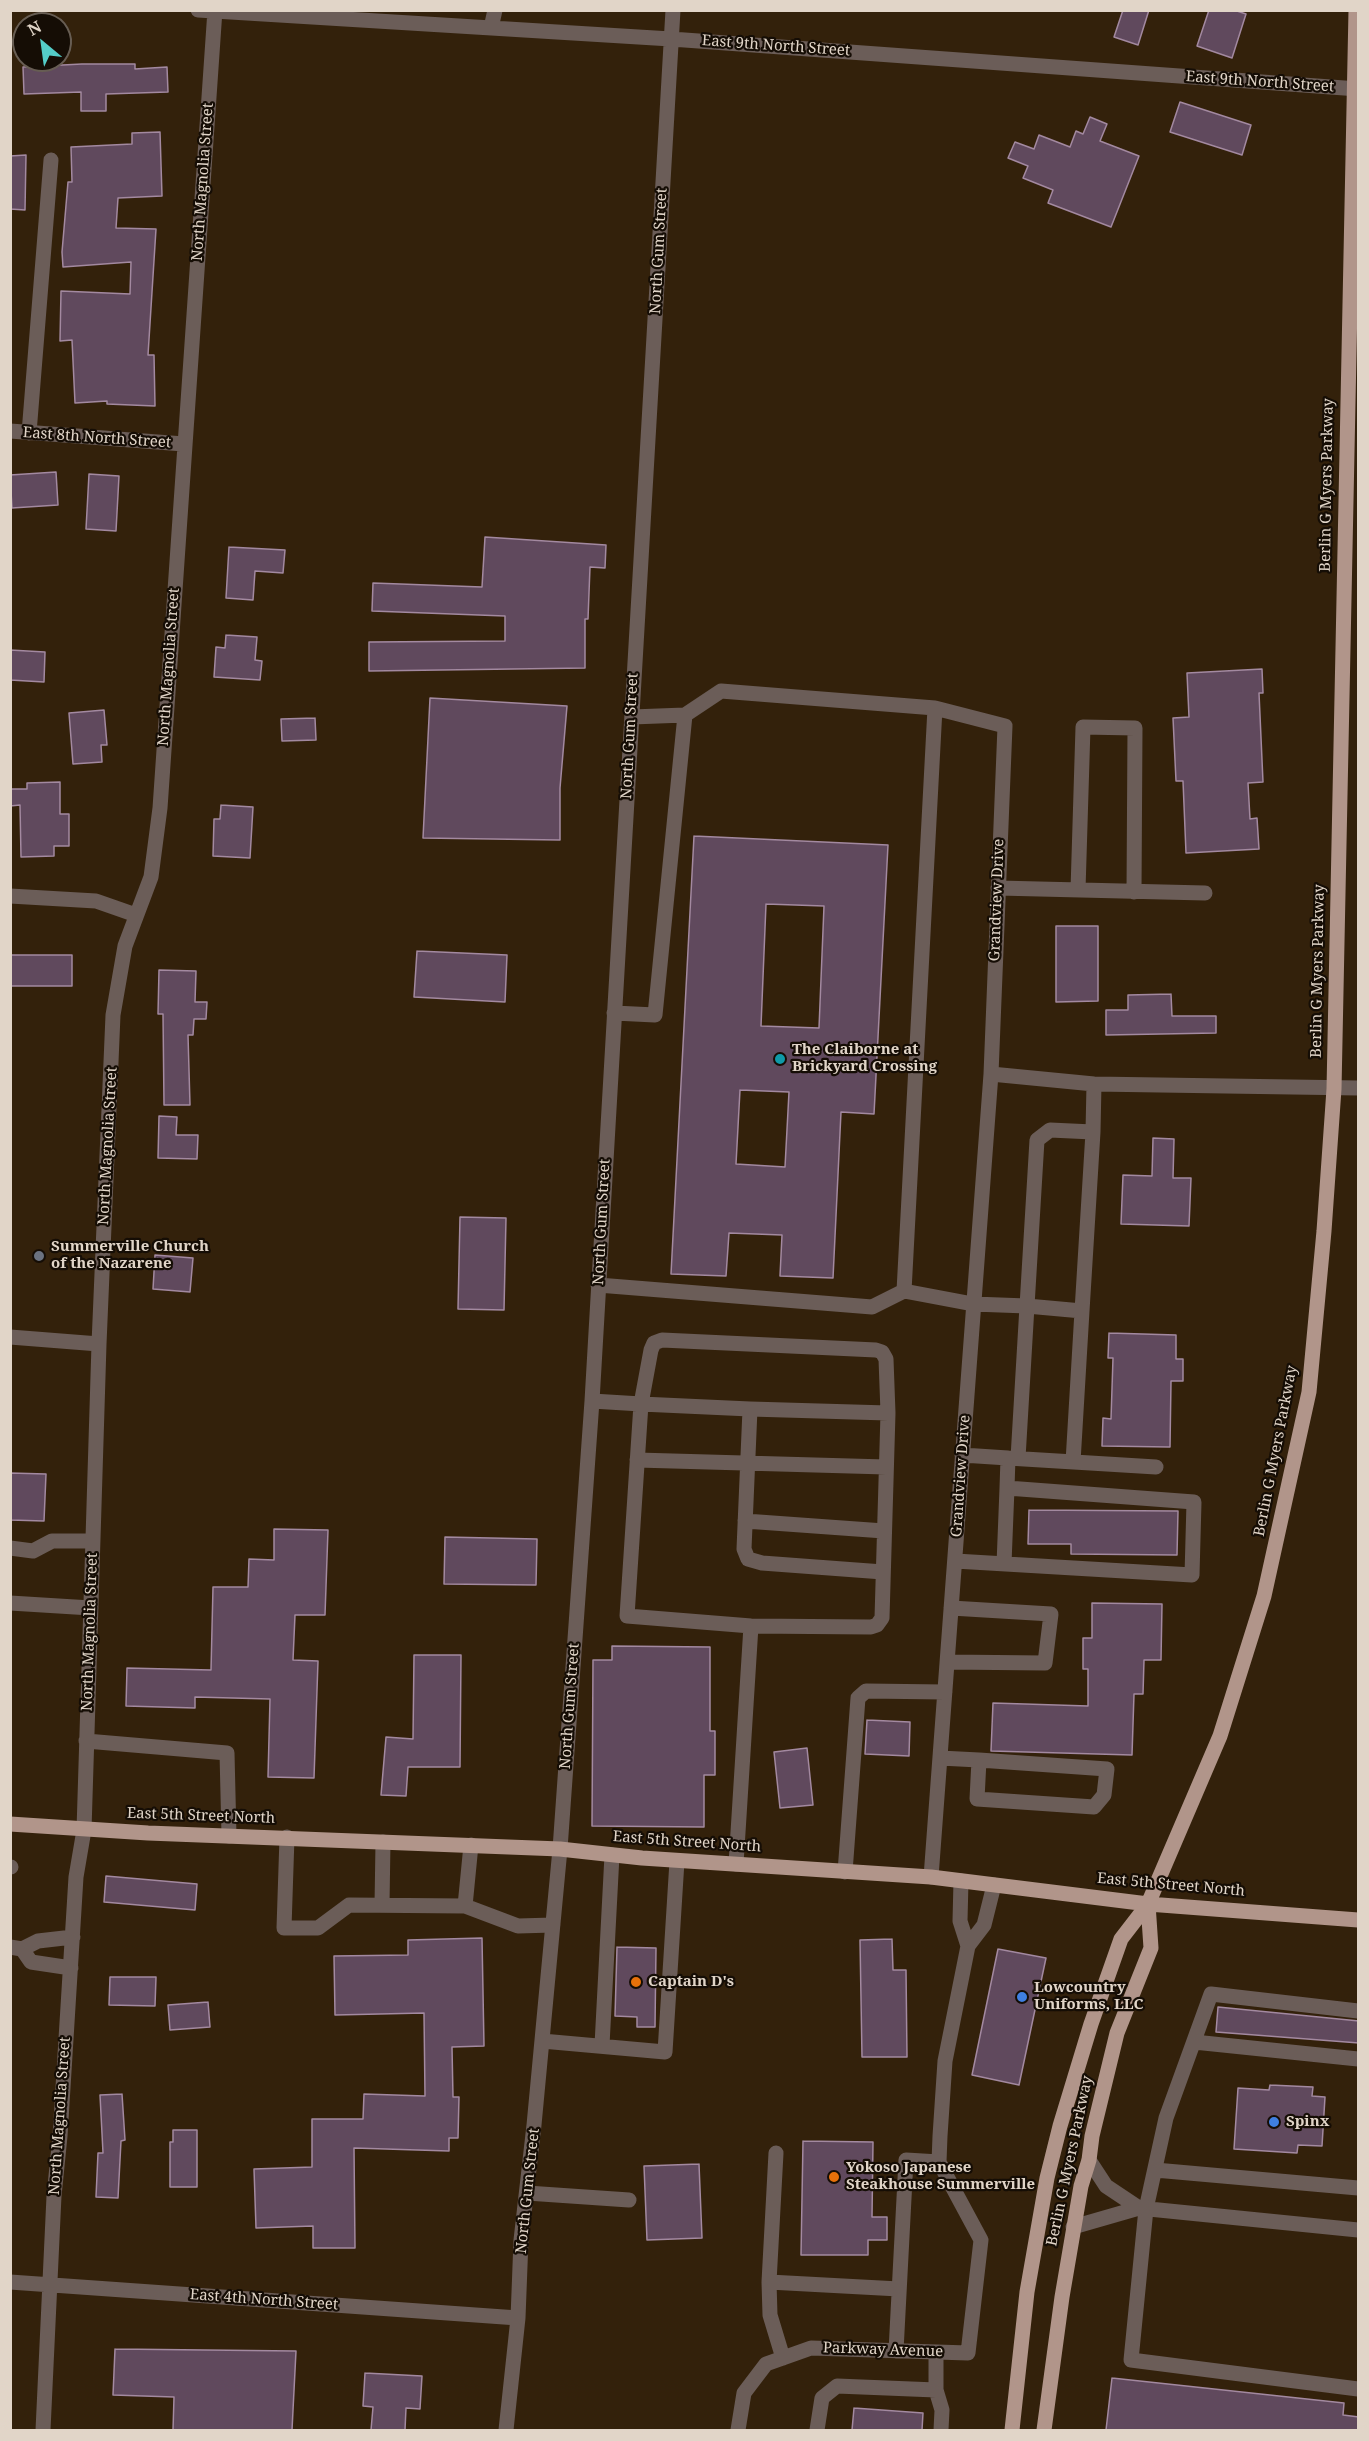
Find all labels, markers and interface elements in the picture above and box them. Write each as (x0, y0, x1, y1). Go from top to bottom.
north arrow (12, 12, 72, 72)
text: N (23, 15, 45, 41)
street label: East 9th North Street (701, 32, 851, 60)
street label: East 9th North Street (1185, 68, 1335, 96)
street label: North Magnolia Street (188, 102, 218, 262)
street label: North Gum Street (647, 188, 671, 314)
street label: Berlin G Myers Parkway (1316, 398, 1338, 572)
street label: East 8th North Street (22, 424, 172, 452)
street label: North Magnolia Street (154, 587, 184, 747)
street label: North Gum Street (618, 673, 642, 799)
street label: Grandview Drive (986, 838, 1008, 962)
street label: Berlin G Myers Parkway (1307, 884, 1329, 1058)
place label: The Claiborne at Brickyard Crossing (792, 1041, 937, 1076)
marker: The Claiborne at Brickyard Crossing (773, 1052, 787, 1066)
street label: North Magnolia Street (95, 1066, 121, 1226)
street label: North Gum Street (590, 1159, 614, 1285)
place label: Summerville Church of the Nazarene (51, 1238, 209, 1273)
marker: Summerville Church of the Nazarene (32, 1249, 46, 1263)
street label: Berlin G Myers Parkway (1251, 1364, 1301, 1538)
street label: Grandview Drive (948, 1414, 974, 1538)
street label: North Magnolia Street (78, 1553, 102, 1711)
street label: North Gum Street (557, 1643, 583, 1769)
street label: East 5th Street North (126, 1804, 276, 1828)
street label: East 5th Street North (612, 1828, 762, 1856)
street label: East 5th Street North (1096, 1870, 1246, 1900)
place label: Captain D's (648, 1973, 734, 1991)
marker: Captain D's (629, 1975, 643, 1989)
place label: Lowcountry Uniforms, LLC (1034, 1979, 1144, 2014)
marker: Lowcountry Uniforms, LLC (1015, 1990, 1029, 2004)
street label: North Magnolia Street (45, 2036, 75, 2196)
street label: Berlin G Myers Parkway (1043, 2074, 1097, 2248)
place label: Spinx (1286, 2113, 1329, 2131)
marker: Spinx (1267, 2115, 1281, 2129)
street label: North Gum Street (512, 2127, 544, 2255)
place label: Yokoso Japanese Steakhouse Summerville (846, 2159, 1035, 2194)
marker: Yokoso Japanese Steakhouse Summerville (827, 2170, 841, 2184)
street label: East 4th North Street (189, 2286, 339, 2314)
street label: Parkway Avenue (823, 2339, 943, 2361)

